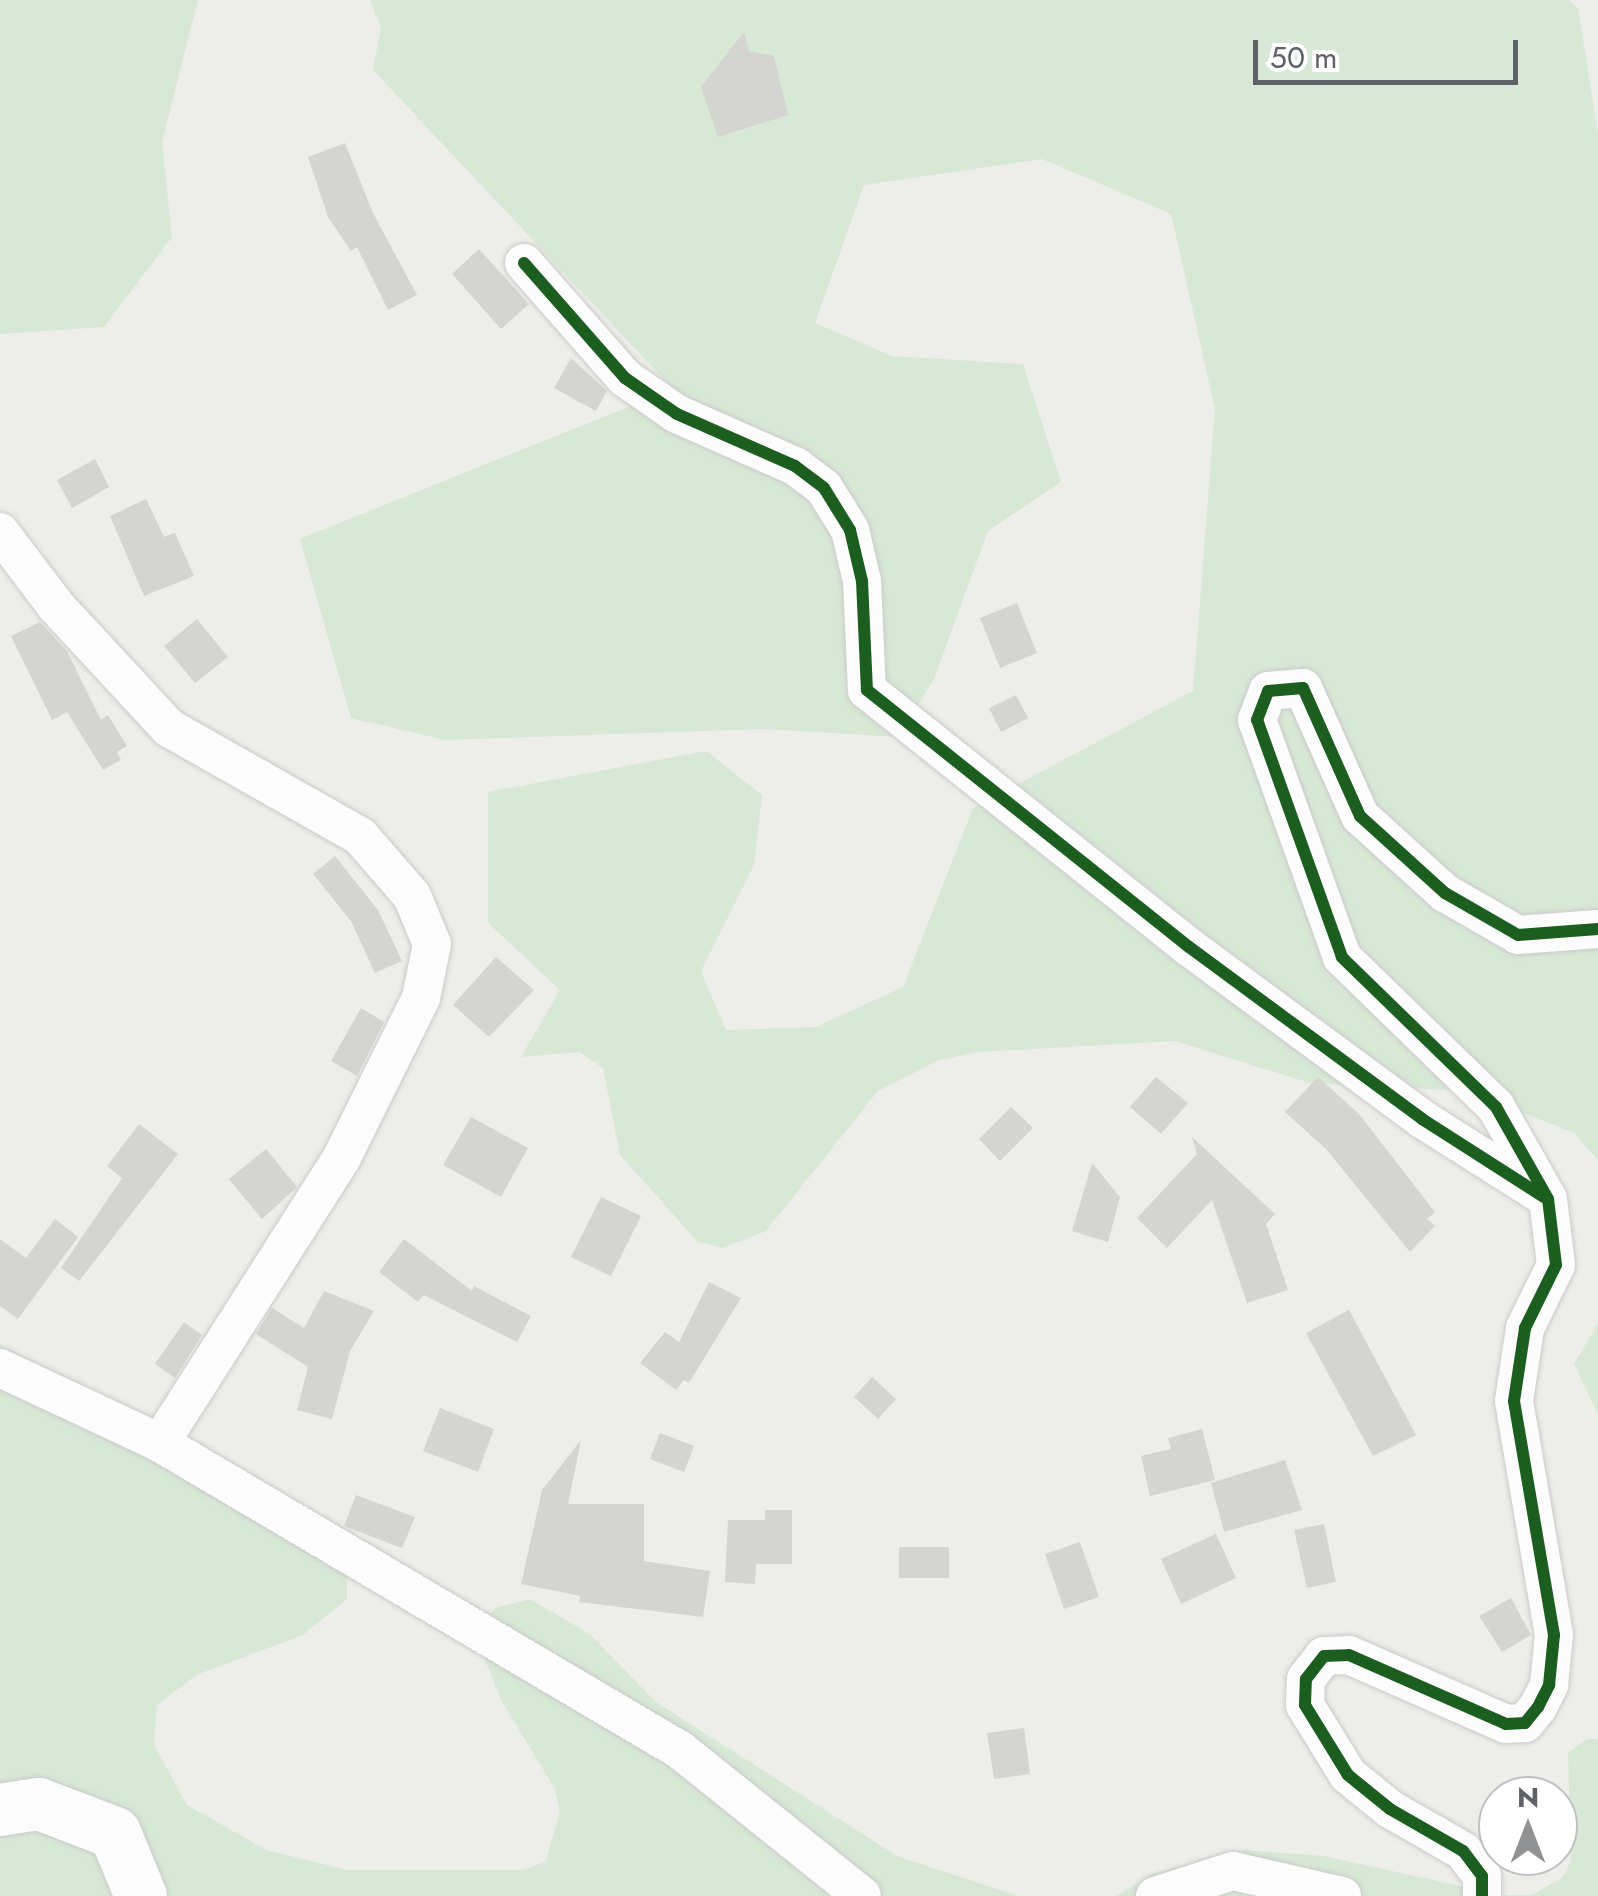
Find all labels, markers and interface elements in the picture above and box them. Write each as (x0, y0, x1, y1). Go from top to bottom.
scale bar (1258, 20, 1523, 82)
text: 50 m (1270, 36, 1337, 79)
north arrow (1478, 1776, 1578, 1876)
text: N (1517, 1777, 1539, 1818)

